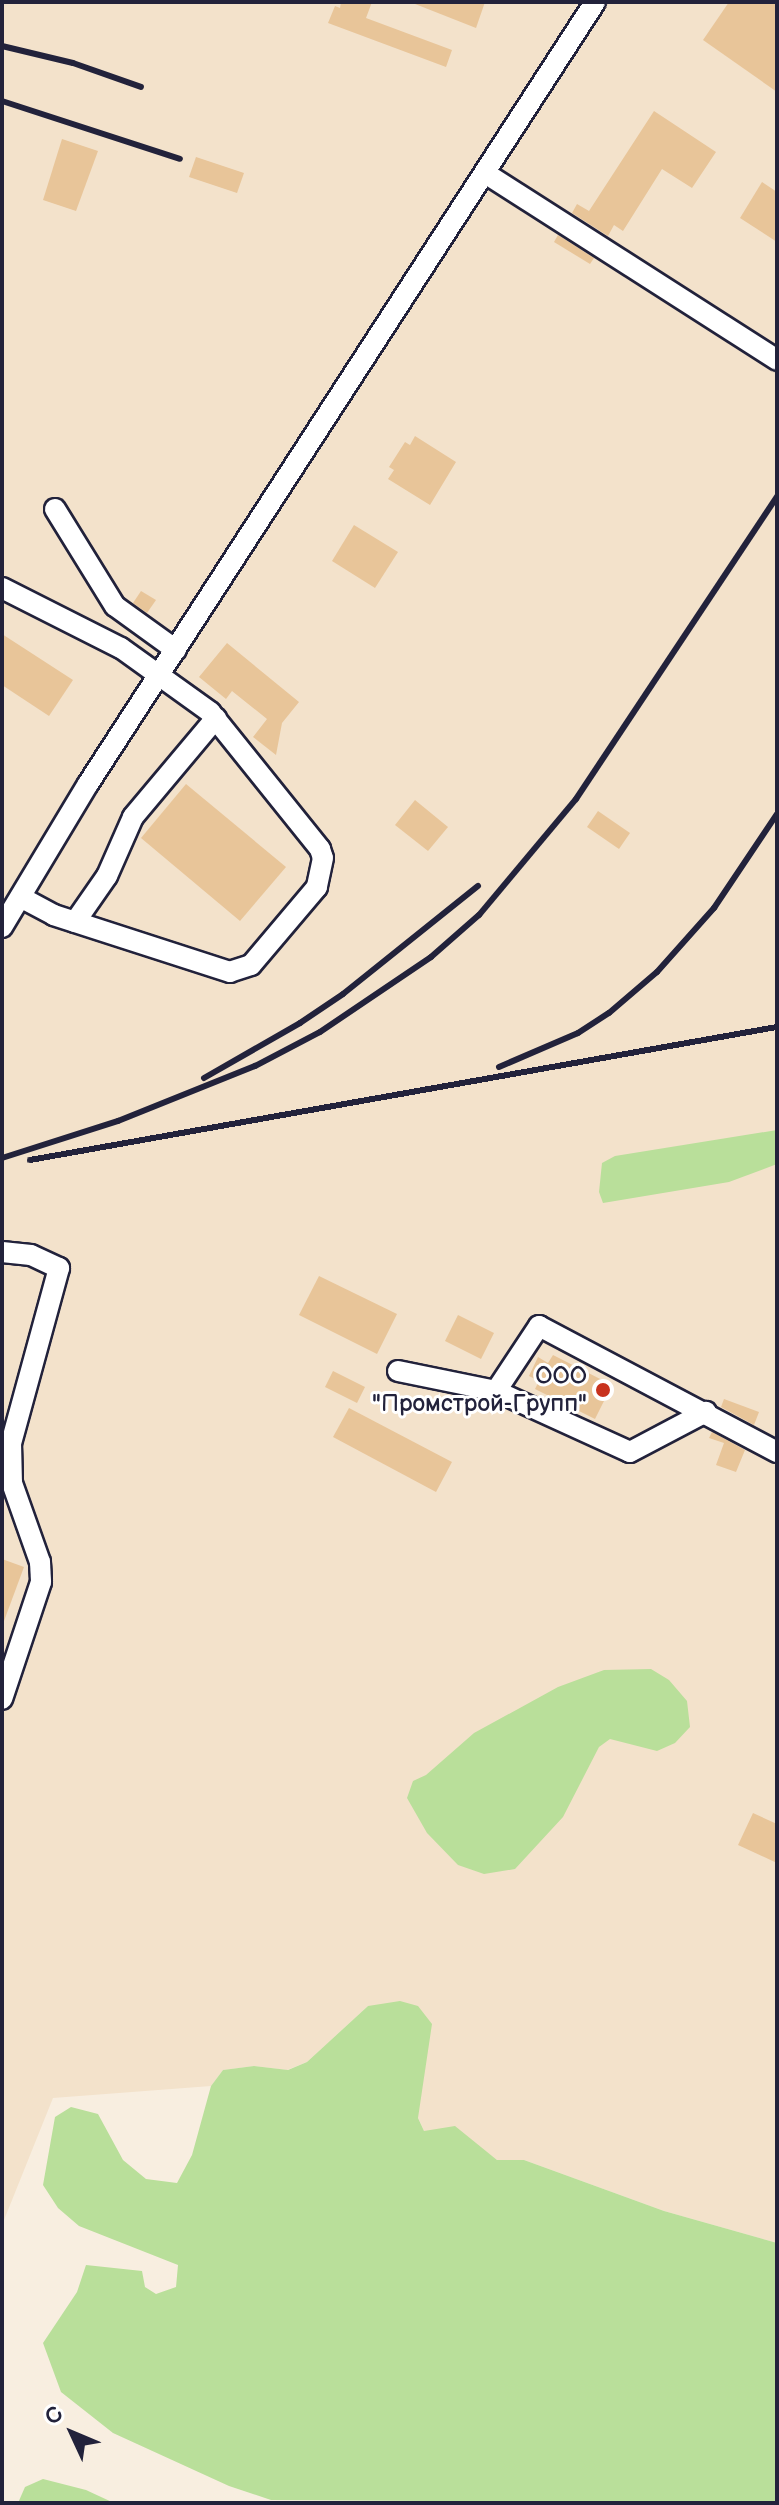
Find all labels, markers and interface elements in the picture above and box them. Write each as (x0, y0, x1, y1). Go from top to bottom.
place label: ООО "Промстрой-Групп" (372, 1362, 587, 1418)
marker: ООО "Промстрой-Групп" (594, 1381, 612, 1399)
north arrow (32, 2393, 112, 2473)
text: С (39, 2401, 69, 2431)

